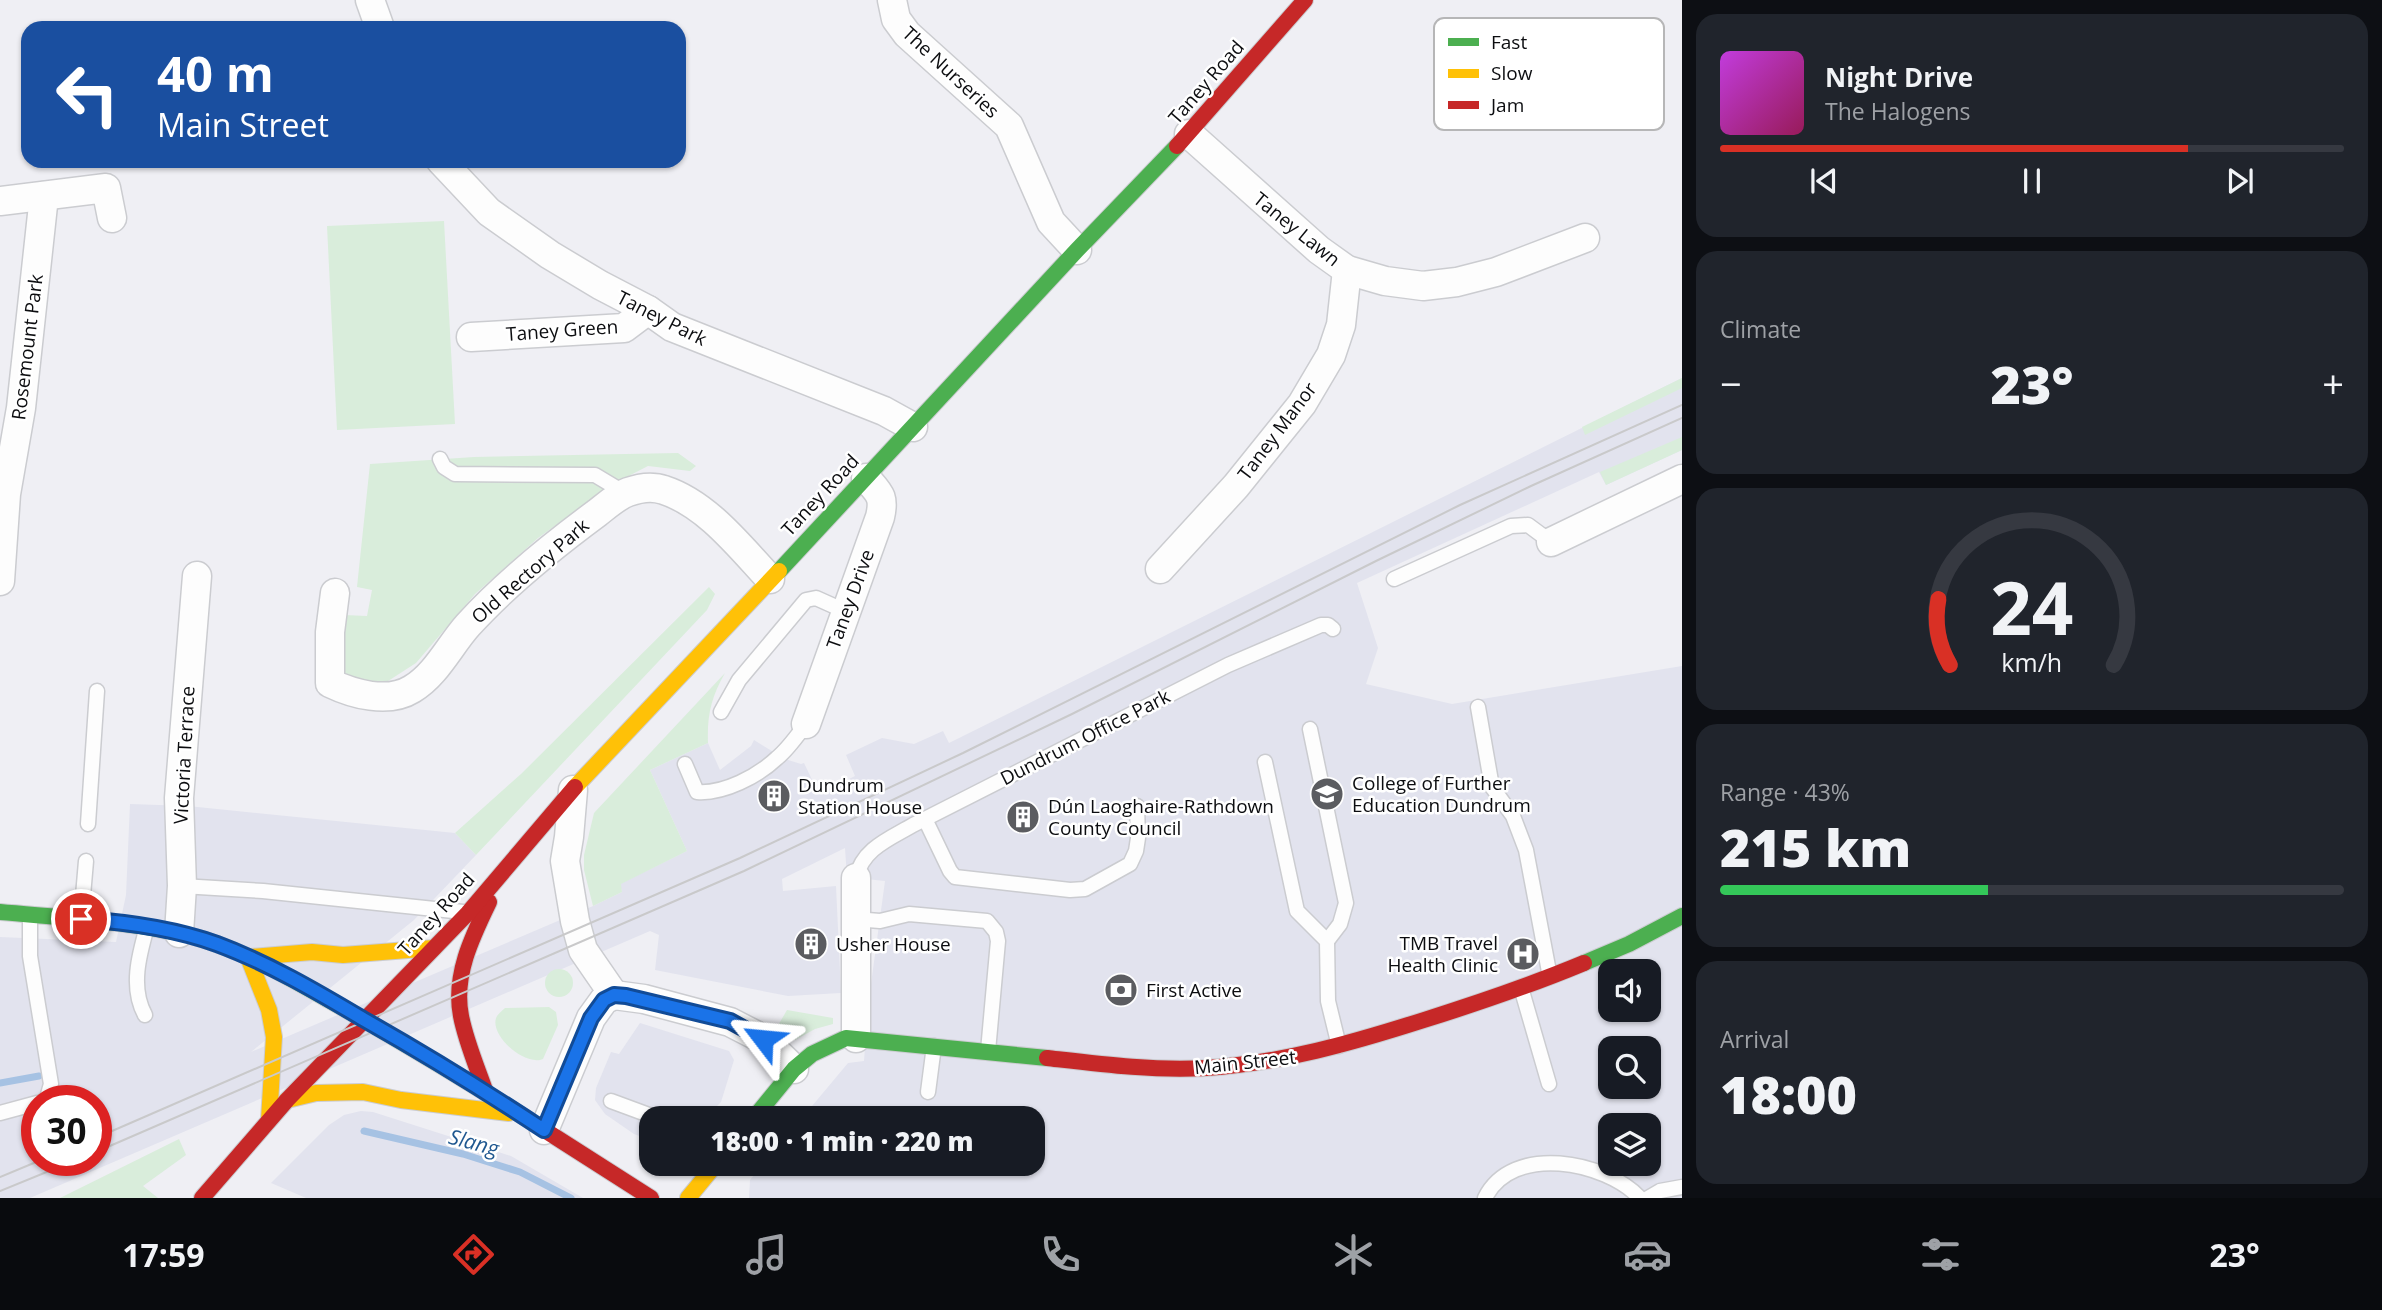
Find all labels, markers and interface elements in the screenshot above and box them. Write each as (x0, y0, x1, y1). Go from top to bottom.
legend (1434, 18, 1664, 130)
street label: The Nurseries (897, 20, 1005, 124)
text: Fast (1491, 29, 1527, 55)
street label: Taney Road (1162, 35, 1250, 129)
text: 40 m (157, 40, 274, 106)
icon: left (42, 49, 133, 140)
text: Night Drive (1825, 59, 1973, 95)
text: Slow (1491, 60, 1533, 86)
text: Jam (1489, 92, 1524, 118)
text: The Halogens (1825, 95, 1971, 127)
text: Main Street (157, 103, 329, 146)
icon: previous (1805, 162, 1843, 200)
icon: pause (2013, 162, 2051, 200)
icon: next (2221, 162, 2259, 200)
street label: Taney Lawn (1248, 186, 1346, 272)
street label: Rosemount Park (5, 273, 49, 421)
street label: Taney Park (613, 284, 711, 352)
street label: Taney Green (505, 313, 619, 347)
text: Climate (1720, 313, 1801, 345)
text: 23° (1991, 348, 2073, 419)
text: − (1720, 357, 1742, 409)
text: + (2322, 357, 2344, 409)
street label: Taney Manor (1232, 377, 1323, 485)
street label: Taney Road (775, 448, 865, 542)
street label: Old Rectory Park (466, 513, 594, 629)
street label: Taney Drive (820, 546, 880, 652)
text: 24 (1990, 557, 2074, 656)
text: km/h (2002, 645, 2062, 679)
street label: Dundrum Office Park (996, 683, 1174, 791)
street label: Victoria Terrace (167, 685, 201, 825)
place label: College of Further Education Dundrum (1352, 770, 1531, 818)
place label: Dundrum Station House (798, 772, 922, 820)
school or university icon: College of Further Education Dundrum (1308, 775, 1346, 813)
text: Range · 43% (1720, 776, 1850, 808)
building icon: Dundrum Station House (755, 777, 793, 815)
place label: Dún Laoghaire-Rathdown County Council (1048, 793, 1274, 841)
building icon: Dún Laoghaire-Rathdown County Council (1004, 798, 1042, 836)
text: 215 km (1720, 811, 1911, 882)
street label: Taney Road (392, 867, 480, 961)
pin (51, 889, 111, 949)
icon: arrive (62, 900, 100, 938)
building icon: Usher House (792, 925, 830, 963)
place label: TMB Travel Health Clinic (1387, 930, 1498, 978)
place label: Usher House (836, 931, 951, 957)
hospital icon: TMB Travel Health Clinic (1504, 935, 1542, 973)
map controls (1598, 959, 1661, 1176)
button: sound (1598, 959, 1661, 1022)
bank icon: First Active (1102, 971, 1140, 1009)
place label: First Active (1146, 977, 1242, 1003)
position arrow (726, 1002, 800, 1076)
text: Arrival (1720, 1023, 1789, 1055)
button: search (1598, 1036, 1661, 1099)
street label: Main Street (1193, 1044, 1297, 1080)
text: 18:00 (1720, 1058, 1857, 1129)
speed limit sign: 30 (21, 1085, 112, 1176)
button: layers (1598, 1113, 1661, 1176)
water label: Slang (446, 1122, 503, 1162)
text: 18:00 · 1 min · 220 m (711, 1123, 973, 1159)
icon: directions (449, 1230, 498, 1279)
icon: music (742, 1230, 791, 1279)
icon: phone (1036, 1230, 1085, 1279)
icon: climate (1329, 1230, 1378, 1279)
icon: car (1623, 1230, 1672, 1279)
icon: filters (1916, 1230, 1965, 1279)
text: 17:59 (122, 1233, 205, 1276)
text: 23° (2209, 1233, 2260, 1276)

